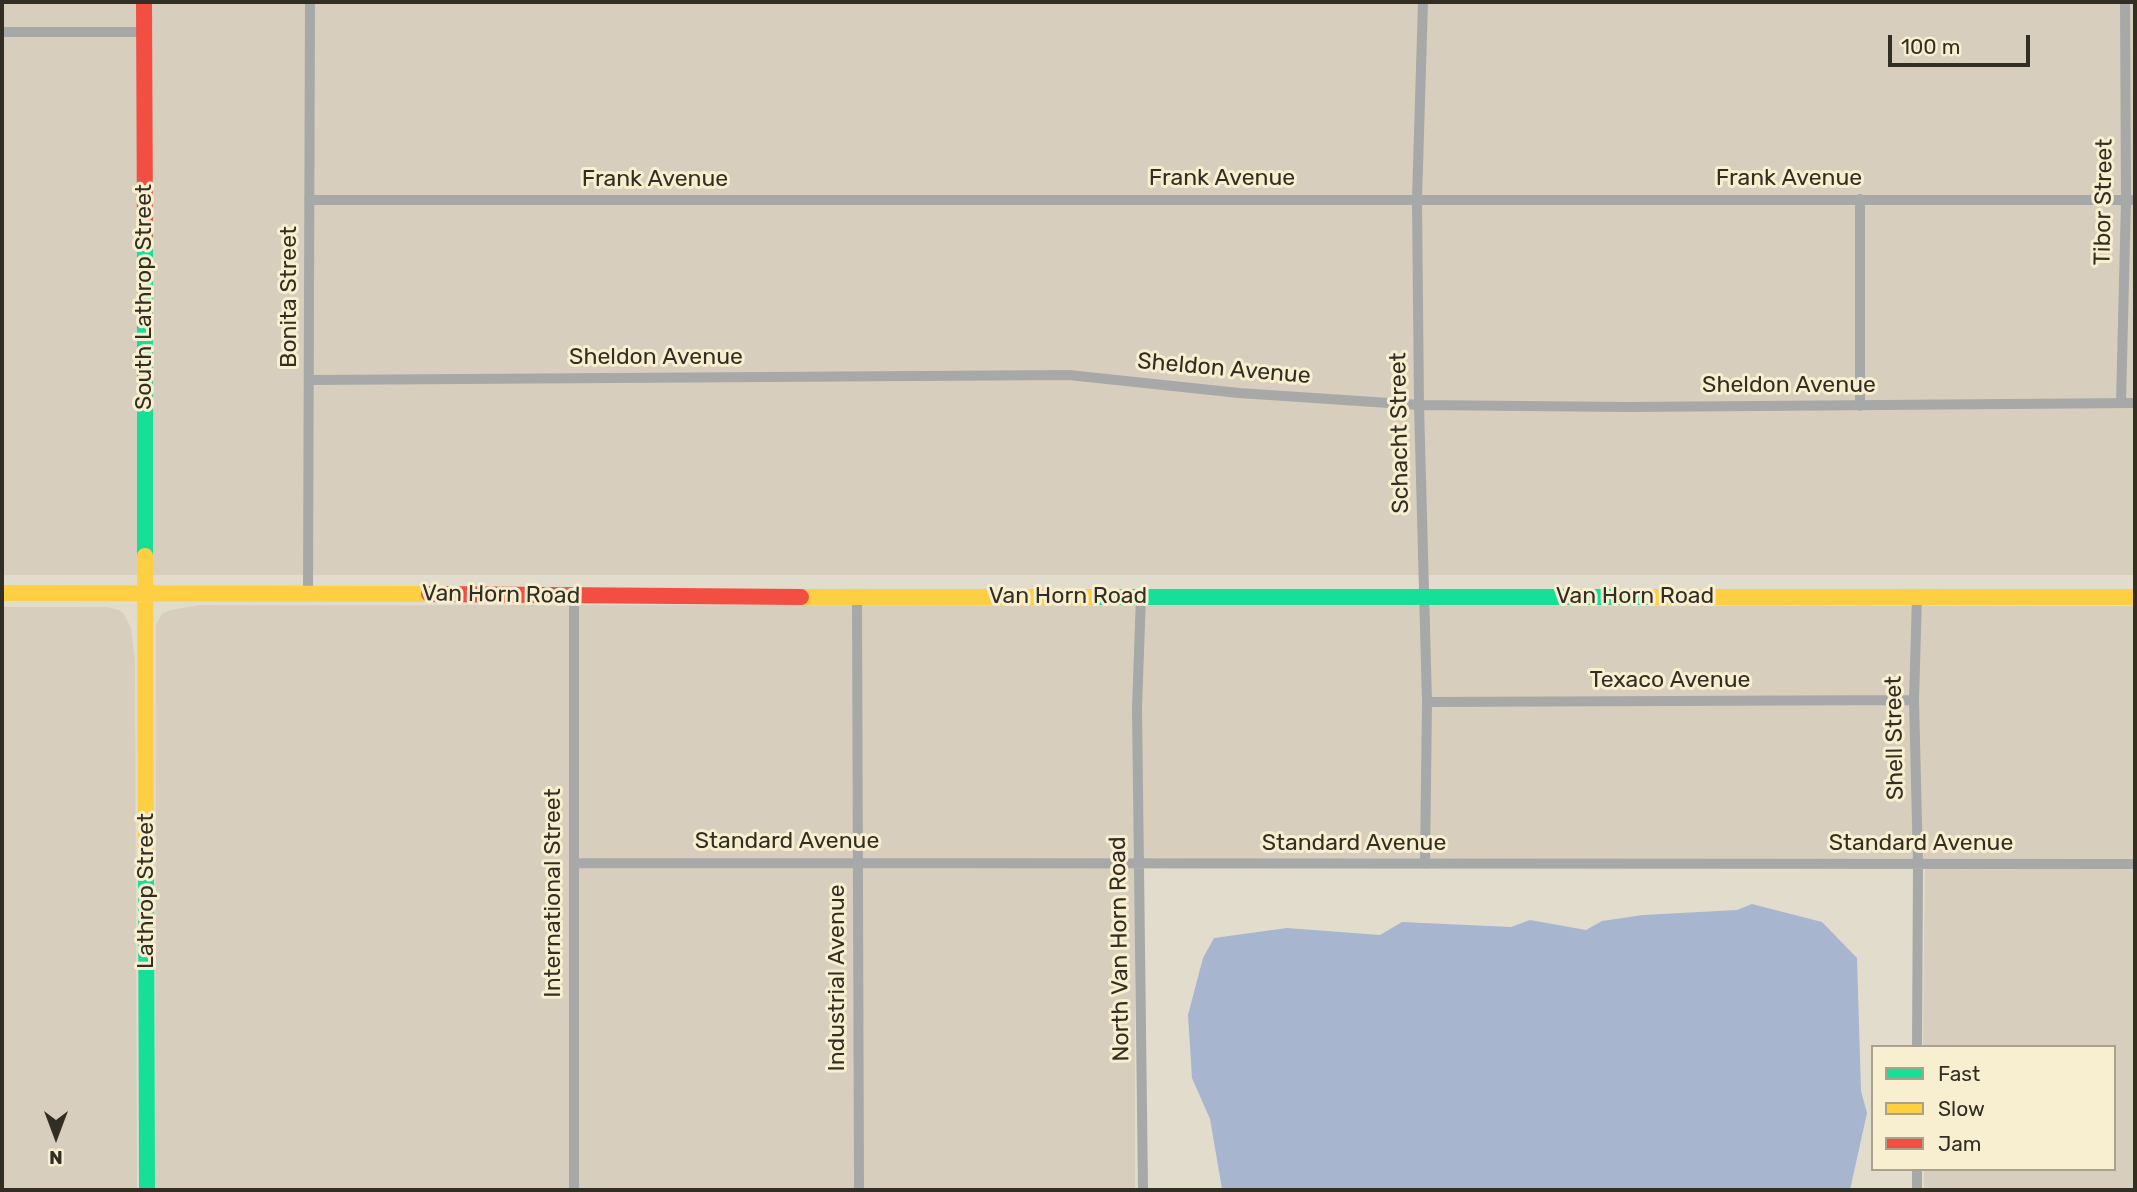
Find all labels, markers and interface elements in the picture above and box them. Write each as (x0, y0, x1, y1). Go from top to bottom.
scale bar (1892, 21, 2034, 65)
text: 100 m (1901, 34, 1960, 59)
street label: Tibor Street (2089, 138, 2119, 266)
street label: Frank Avenue (1149, 164, 1295, 192)
street label: Frank Avenue (1716, 164, 1862, 192)
street label: Frank Avenue (582, 165, 728, 193)
street label: South Lathrop Street (130, 184, 158, 410)
street label: Bonita Street (275, 226, 303, 368)
street label: Sheldon Avenue (569, 343, 743, 371)
street label: Sheldon Avenue (1136, 348, 1312, 390)
street label: Schacht Street (1385, 352, 1415, 514)
street label: Sheldon Avenue (1702, 371, 1876, 399)
street label: Van Horn Road (422, 580, 580, 610)
street label: Van Horn Road (989, 582, 1147, 610)
street label: Van Horn Road (1556, 582, 1714, 610)
street label: Texaco Avenue (1590, 666, 1750, 694)
street label: Shell Street (1880, 676, 1910, 800)
street label: International Street (539, 788, 567, 998)
street label: Lathrop Street (132, 813, 160, 969)
street label: Standard Avenue (695, 827, 879, 855)
street label: Standard Avenue (1262, 829, 1446, 857)
street label: Standard Avenue (1829, 829, 2013, 857)
street label: North Van Horn Road (1104, 836, 1136, 1062)
street label: Industrial Avenue (823, 884, 851, 1072)
legend (1871, 1045, 2116, 1171)
text: Fast (1938, 1061, 1980, 1086)
text: Slow (1938, 1096, 1985, 1121)
north arrow (21, 1101, 91, 1171)
text: Jam (1938, 1131, 1982, 1156)
text: N (49, 1146, 63, 1169)

